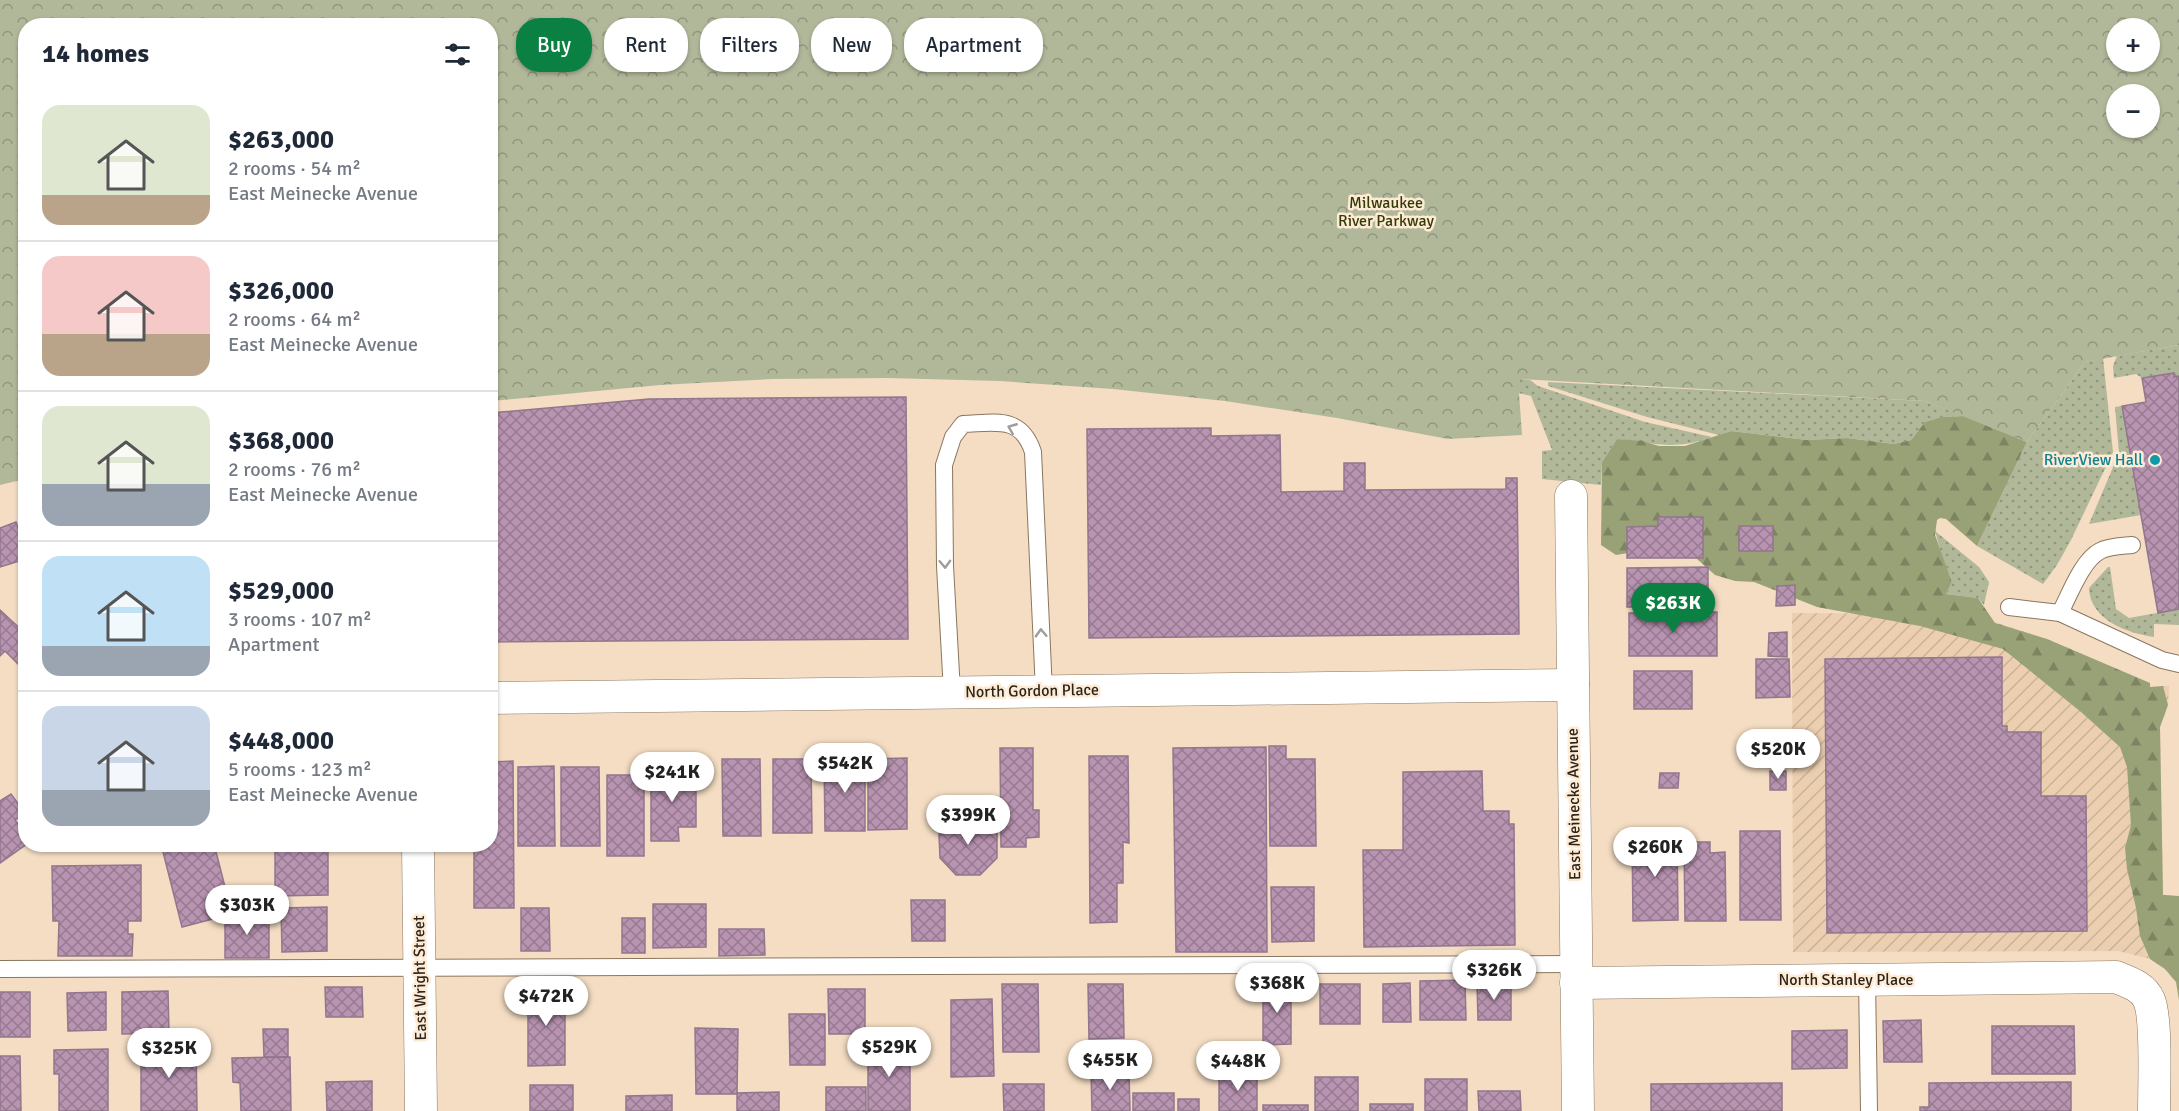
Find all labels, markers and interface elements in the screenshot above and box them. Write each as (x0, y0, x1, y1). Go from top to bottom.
chip: Buy (516, 18, 592, 72)
chip: Rent (604, 18, 688, 72)
chip: Filters (700, 18, 799, 72)
chip: New (811, 18, 892, 72)
chip: Apartment (904, 18, 1043, 72)
map controls (2106, 18, 2160, 138)
button: + (2106, 18, 2160, 72)
text: 14 homes (42, 38, 149, 70)
icon: filters (441, 38, 474, 71)
button: − (2106, 84, 2160, 138)
text: $263,000 (228, 124, 334, 156)
icon: home (90, 129, 162, 201)
text: 2 rooms · 54 m² (228, 156, 361, 181)
text: East Meinecke Avenue (228, 181, 418, 206)
park label: Milwaukee River Parkway (1338, 193, 1434, 231)
text: $326,000 (228, 275, 334, 307)
icon: home (90, 280, 162, 352)
text: 2 rooms · 64 m² (228, 307, 361, 332)
text: East Meinecke Avenue (228, 332, 418, 357)
one-way arrow (1007, 422, 1017, 435)
text: $368,000 (228, 425, 334, 457)
icon: home (90, 430, 162, 502)
place label: RiverView Hall (2044, 450, 2143, 470)
marker: RiverView Hall (2148, 453, 2162, 467)
text: 2 rooms · 76 m² (228, 457, 361, 482)
text: East Meinecke Avenue (228, 482, 418, 507)
one-way arrow (939, 559, 951, 568)
text: $529,000 (228, 575, 334, 607)
icon: home (90, 580, 162, 652)
pin: $263K (1631, 583, 1715, 634)
text: $263K (1645, 590, 1701, 615)
text: 3 rooms · 107 m² (228, 607, 372, 632)
one-way arrow (1034, 628, 1047, 637)
text: Apartment (228, 632, 320, 657)
street label: North Gordon Place (965, 680, 1099, 702)
text: $448,000 (228, 725, 334, 757)
street label: East Meinecke Avenue (1563, 728, 1585, 880)
pin: $520K (1736, 729, 1820, 780)
icon: home (90, 730, 162, 802)
text: $520K (1750, 736, 1806, 761)
pin: $542K (803, 743, 887, 794)
text: $542K (817, 750, 873, 775)
pin: $241K (630, 752, 714, 803)
text: 5 rooms · 123 m² (228, 757, 372, 782)
text: $241K (644, 759, 700, 784)
text: East Meinecke Avenue (228, 782, 418, 807)
pin: $399K (926, 795, 1010, 846)
text: $399K (940, 802, 996, 827)
pin: $260K (1613, 827, 1697, 878)
text: $260K (1627, 834, 1683, 859)
pin: $303K (205, 885, 289, 936)
text: $303K (219, 892, 275, 917)
street label: East Wright Street (409, 915, 431, 1041)
pin: $326K (1452, 950, 1536, 1001)
text: $326K (1466, 957, 1522, 982)
pin: $368K (1235, 963, 1319, 1014)
text: $368K (1249, 970, 1305, 995)
street label: North Stanley Place (1778, 970, 1914, 990)
pin: $472K (504, 976, 588, 1027)
text: $472K (518, 983, 574, 1008)
pin: $529K (847, 1027, 931, 1078)
pin: $325K (127, 1028, 211, 1079)
text: $529K (861, 1034, 917, 1059)
text: $325K (141, 1035, 197, 1060)
pin: $455K (1068, 1040, 1152, 1091)
pin: $448K (1196, 1041, 1280, 1092)
text: $455K (1082, 1047, 1138, 1072)
text: $448K (1210, 1048, 1266, 1073)

